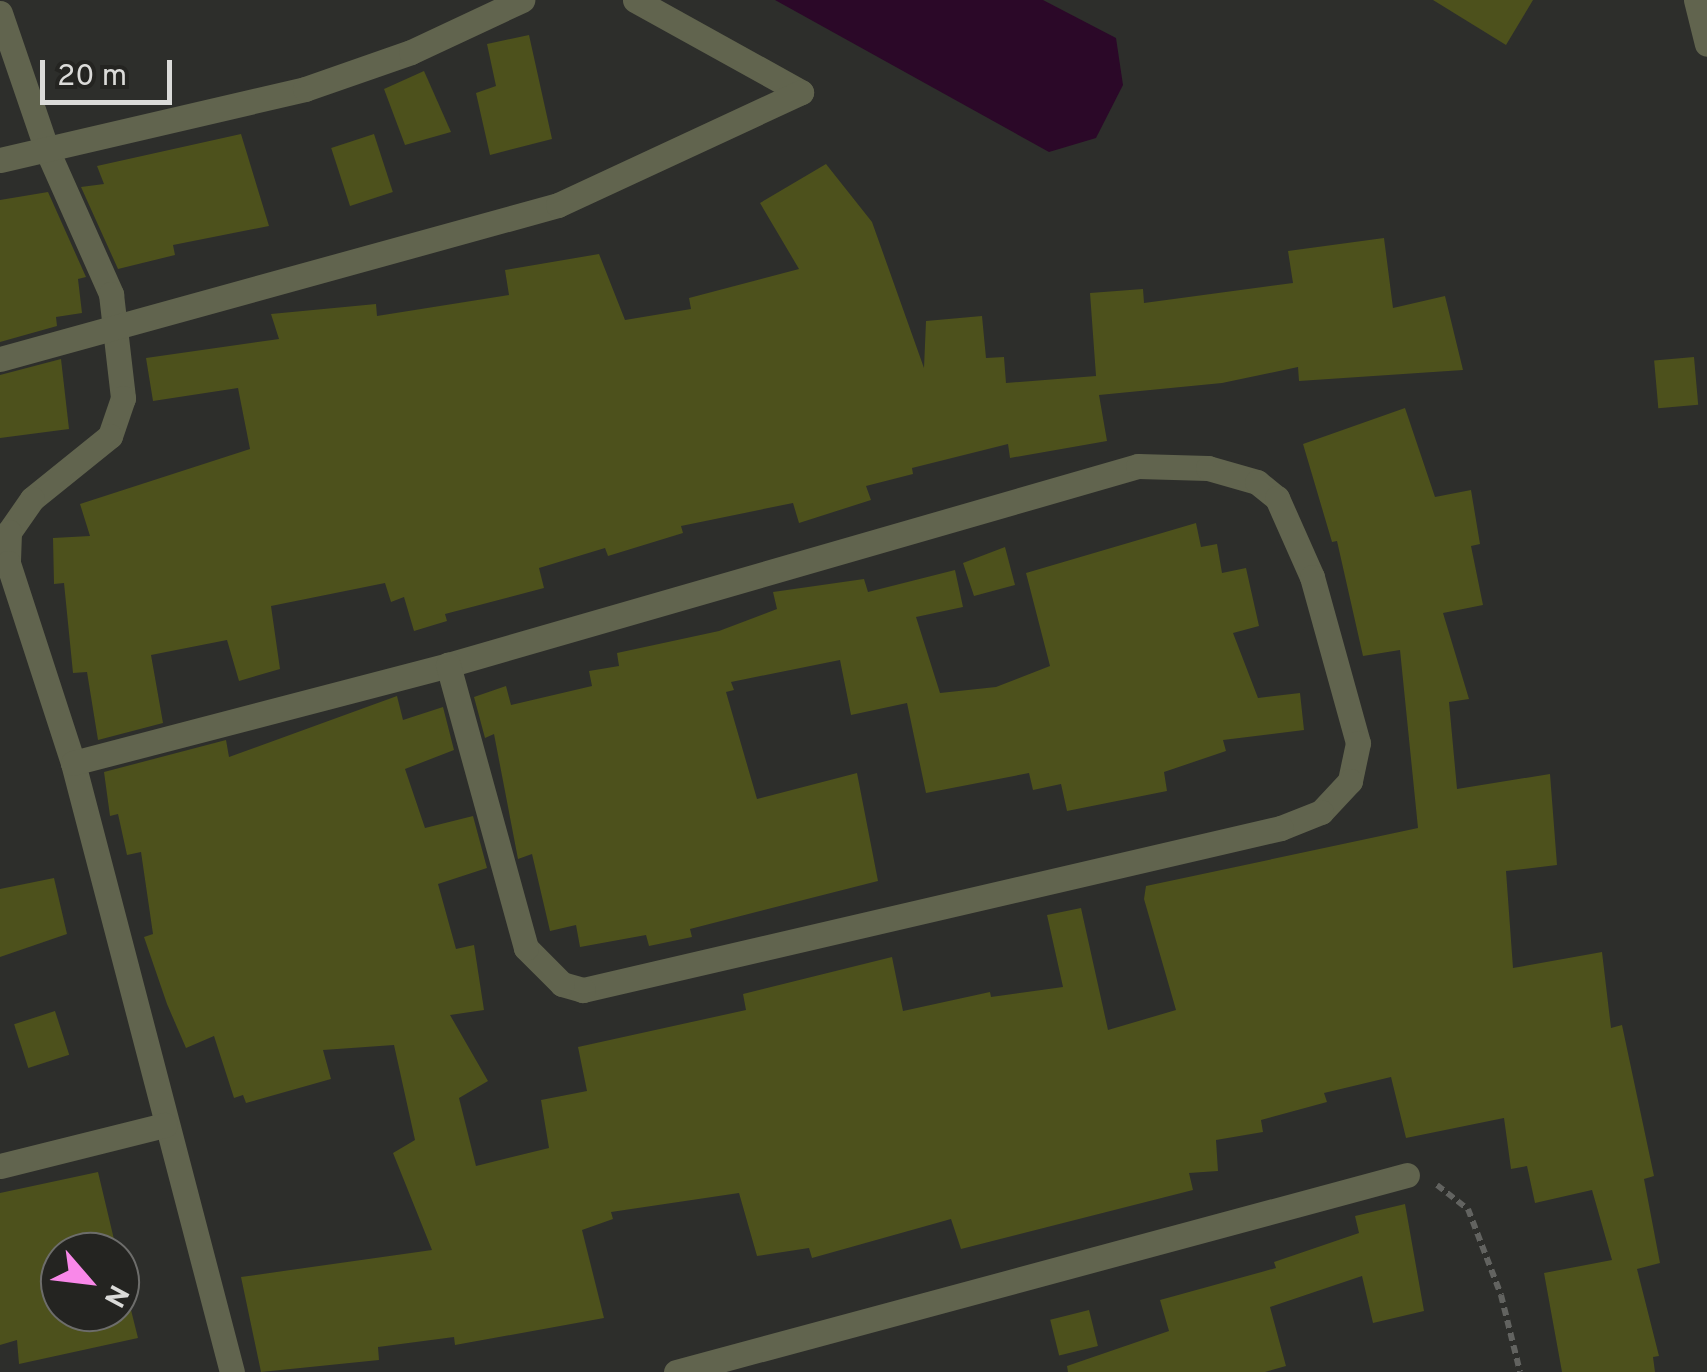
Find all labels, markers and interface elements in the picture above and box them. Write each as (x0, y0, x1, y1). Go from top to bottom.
scale bar (45, 40, 178, 102)
text: 20 m (57, 59, 127, 96)
north arrow (40, 1232, 140, 1332)
text: N (94, 1278, 135, 1312)

